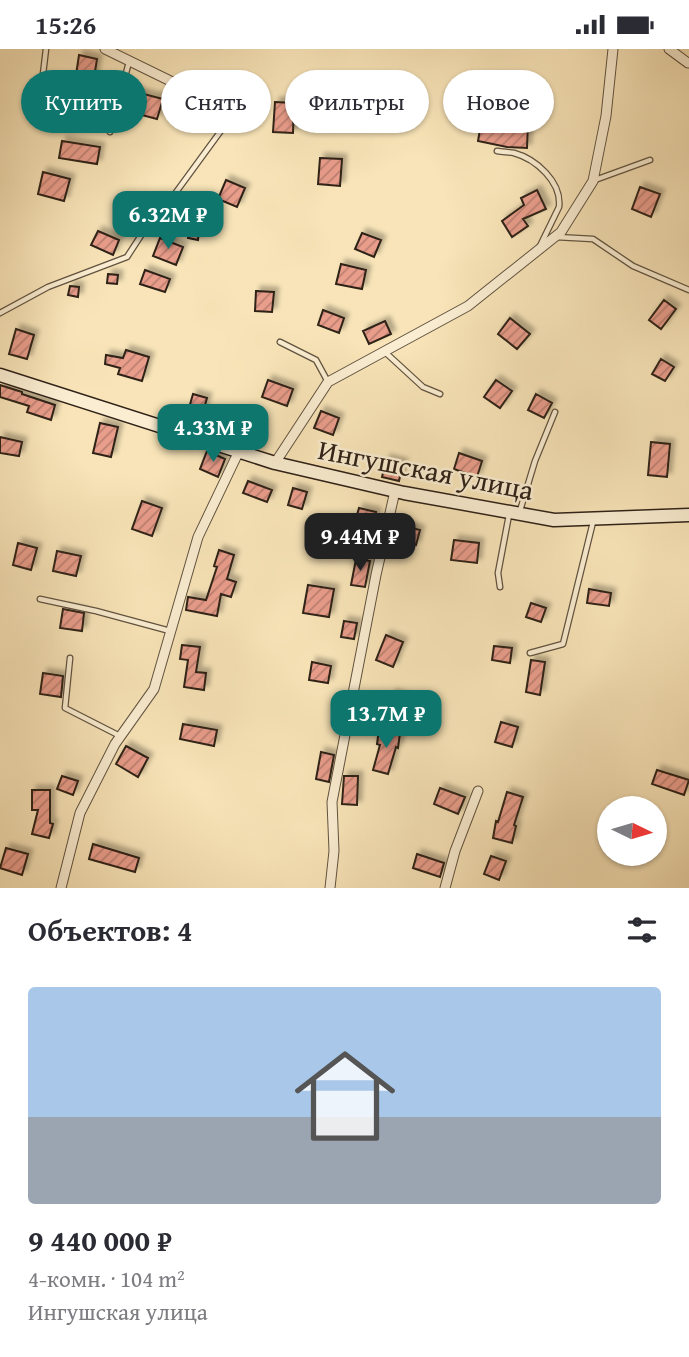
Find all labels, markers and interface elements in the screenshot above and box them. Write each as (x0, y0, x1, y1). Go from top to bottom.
text: 15:26 (35, 5, 96, 44)
chip: Купить (21, 70, 147, 133)
chip: Снять (161, 70, 271, 133)
chip: Фильтры (285, 70, 429, 133)
chip: Новое (443, 70, 554, 133)
pin: 6.32M ₽ (103, 191, 233, 251)
text: 6.32M ₽ (128, 197, 208, 230)
pin: 4.33M ₽ (148, 405, 278, 464)
text: 4.33M ₽ (173, 410, 253, 443)
street label: Ингушская улица (315, 428, 538, 510)
pin: 9.44M ₽ (295, 513, 425, 573)
text: 9.44M ₽ (320, 519, 400, 552)
pin: 13.7M ₽ (321, 691, 451, 750)
text: 13.7M ₽ (346, 696, 426, 729)
north arrow (597, 796, 667, 866)
map controls (597, 796, 667, 866)
text: Объектов: 4 (28, 908, 192, 952)
icon: filters (623, 911, 661, 949)
icon: home (282, 1033, 408, 1159)
text: 9 440 000 ₽ (28, 1218, 172, 1262)
text: 4-комн. · 104 m² (28, 1262, 185, 1295)
text: Ингушская улица (28, 1295, 208, 1328)

